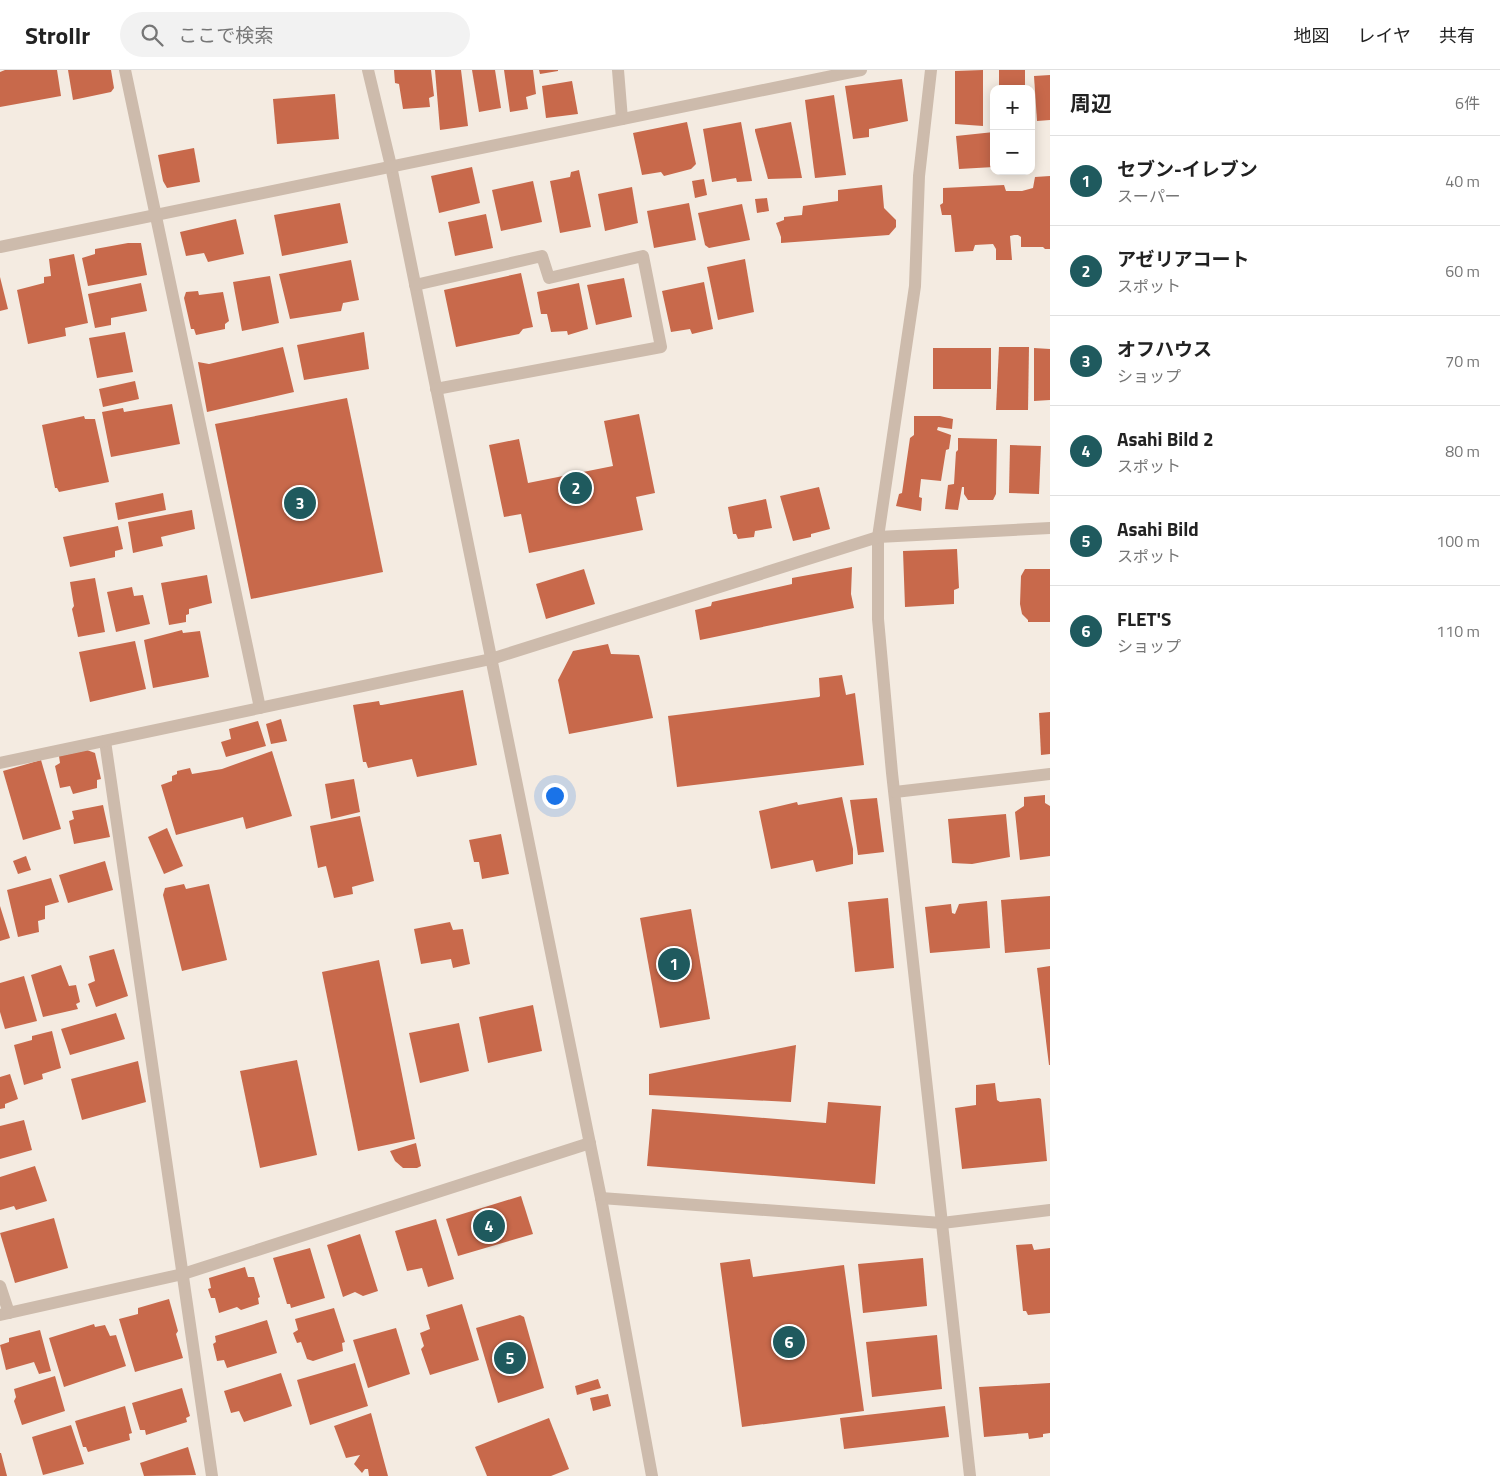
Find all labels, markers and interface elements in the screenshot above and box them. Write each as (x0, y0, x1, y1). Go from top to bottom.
search box (120, 12, 470, 57)
text: Strollr (25, 17, 90, 53)
text: ここで検索 (178, 20, 273, 49)
icon: search (138, 21, 166, 49)
text: 地図 (1294, 22, 1330, 49)
text: レイヤ (1358, 22, 1411, 49)
text: 共有 (1439, 22, 1475, 49)
map controls (990, 85, 1035, 175)
button: + (990, 85, 1035, 130)
text: 周辺 (1070, 87, 1112, 119)
text: 6件 (1455, 91, 1480, 115)
button: − (990, 130, 1035, 175)
text: セブン-イレブン (1117, 154, 1258, 183)
text: 1 (1082, 169, 1090, 193)
text: 40 m (1445, 169, 1480, 193)
text: スーパー (1117, 184, 1181, 208)
text: アゼリアコート (1117, 244, 1250, 273)
text: 2 (1082, 259, 1090, 283)
text: 60 m (1445, 259, 1480, 283)
text: スポット (1117, 274, 1181, 298)
text: オフハウス (1117, 334, 1212, 363)
text: 3 (1082, 349, 1090, 373)
text: 70 m (1445, 349, 1480, 373)
text: ショップ (1117, 364, 1181, 388)
text: Asahi Bild 2 (1117, 424, 1214, 453)
text: 4 (1082, 439, 1090, 463)
text: 80 m (1445, 439, 1480, 463)
text: スポット (1117, 454, 1181, 478)
pin: 2 (560, 469, 592, 507)
pin: 3 (284, 484, 316, 522)
text: Asahi Bild (1117, 514, 1199, 543)
text: 5 (1082, 529, 1090, 553)
text: 100 m (1436, 529, 1480, 553)
text: スポット (1117, 544, 1181, 568)
text: FLET'S (1117, 604, 1171, 633)
text: 6 (1082, 619, 1090, 643)
text: 110 m (1436, 619, 1480, 643)
text: ショップ (1117, 634, 1181, 658)
your location (542, 783, 568, 809)
pin: 1 (658, 945, 690, 983)
pin: 4 (473, 1207, 505, 1245)
pin: 6 (773, 1323, 805, 1361)
pin: 5 (494, 1339, 526, 1377)

